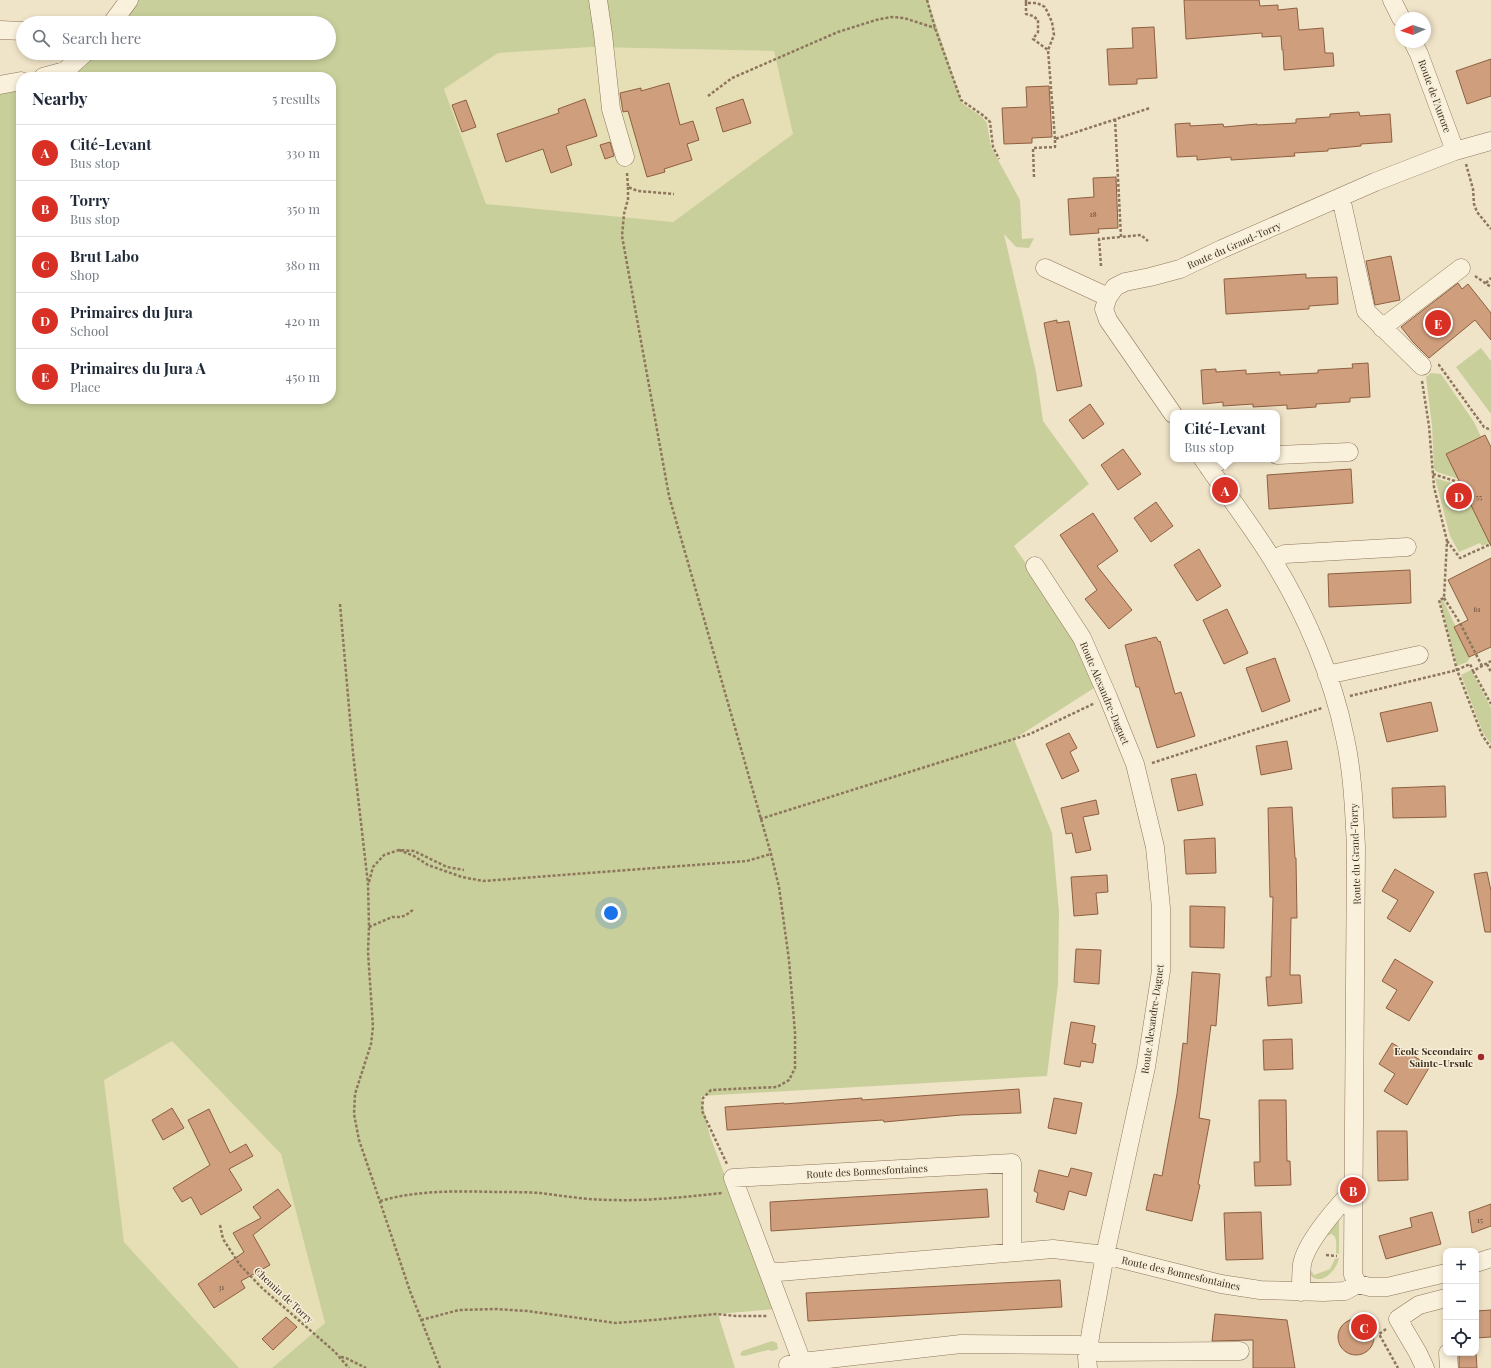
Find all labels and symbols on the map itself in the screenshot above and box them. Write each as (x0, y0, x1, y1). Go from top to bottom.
north arrow (1395, 12, 1431, 48)
street label: Route de l'Aurore (1415, 57, 1455, 135)
house number: 18 (1089, 208, 1097, 219)
street label: Route du Grand-Torry (1185, 218, 1283, 272)
pin: E (1425, 308, 1451, 338)
pin: A (1212, 475, 1238, 505)
pin: D (1446, 481, 1472, 511)
house number: 55 (1476, 491, 1482, 502)
house number: 61 (1473, 603, 1481, 614)
street label: Route Alexandre-Daguet (1077, 639, 1133, 747)
street label: Route du Grand-Torry (1346, 803, 1364, 905)
your location (601, 903, 621, 923)
street label: Route Alexandre-Daguet (1137, 963, 1167, 1075)
place label: Ecole Secondaire Sainte-Ursule (1394, 1044, 1473, 1070)
marker: Ecole Secondaire Sainte-Ursule (1476, 1052, 1486, 1062)
street label: Route des Bonnesfontaines (806, 1161, 928, 1181)
pin: B (1340, 1175, 1366, 1205)
house number: 15 (1477, 1214, 1483, 1225)
street label: Route des Bonnesfontaines (1120, 1253, 1242, 1293)
street label: Chemin de Torry (251, 1264, 317, 1326)
house number: 31 (218, 1281, 224, 1292)
pin: C (1351, 1312, 1377, 1342)

